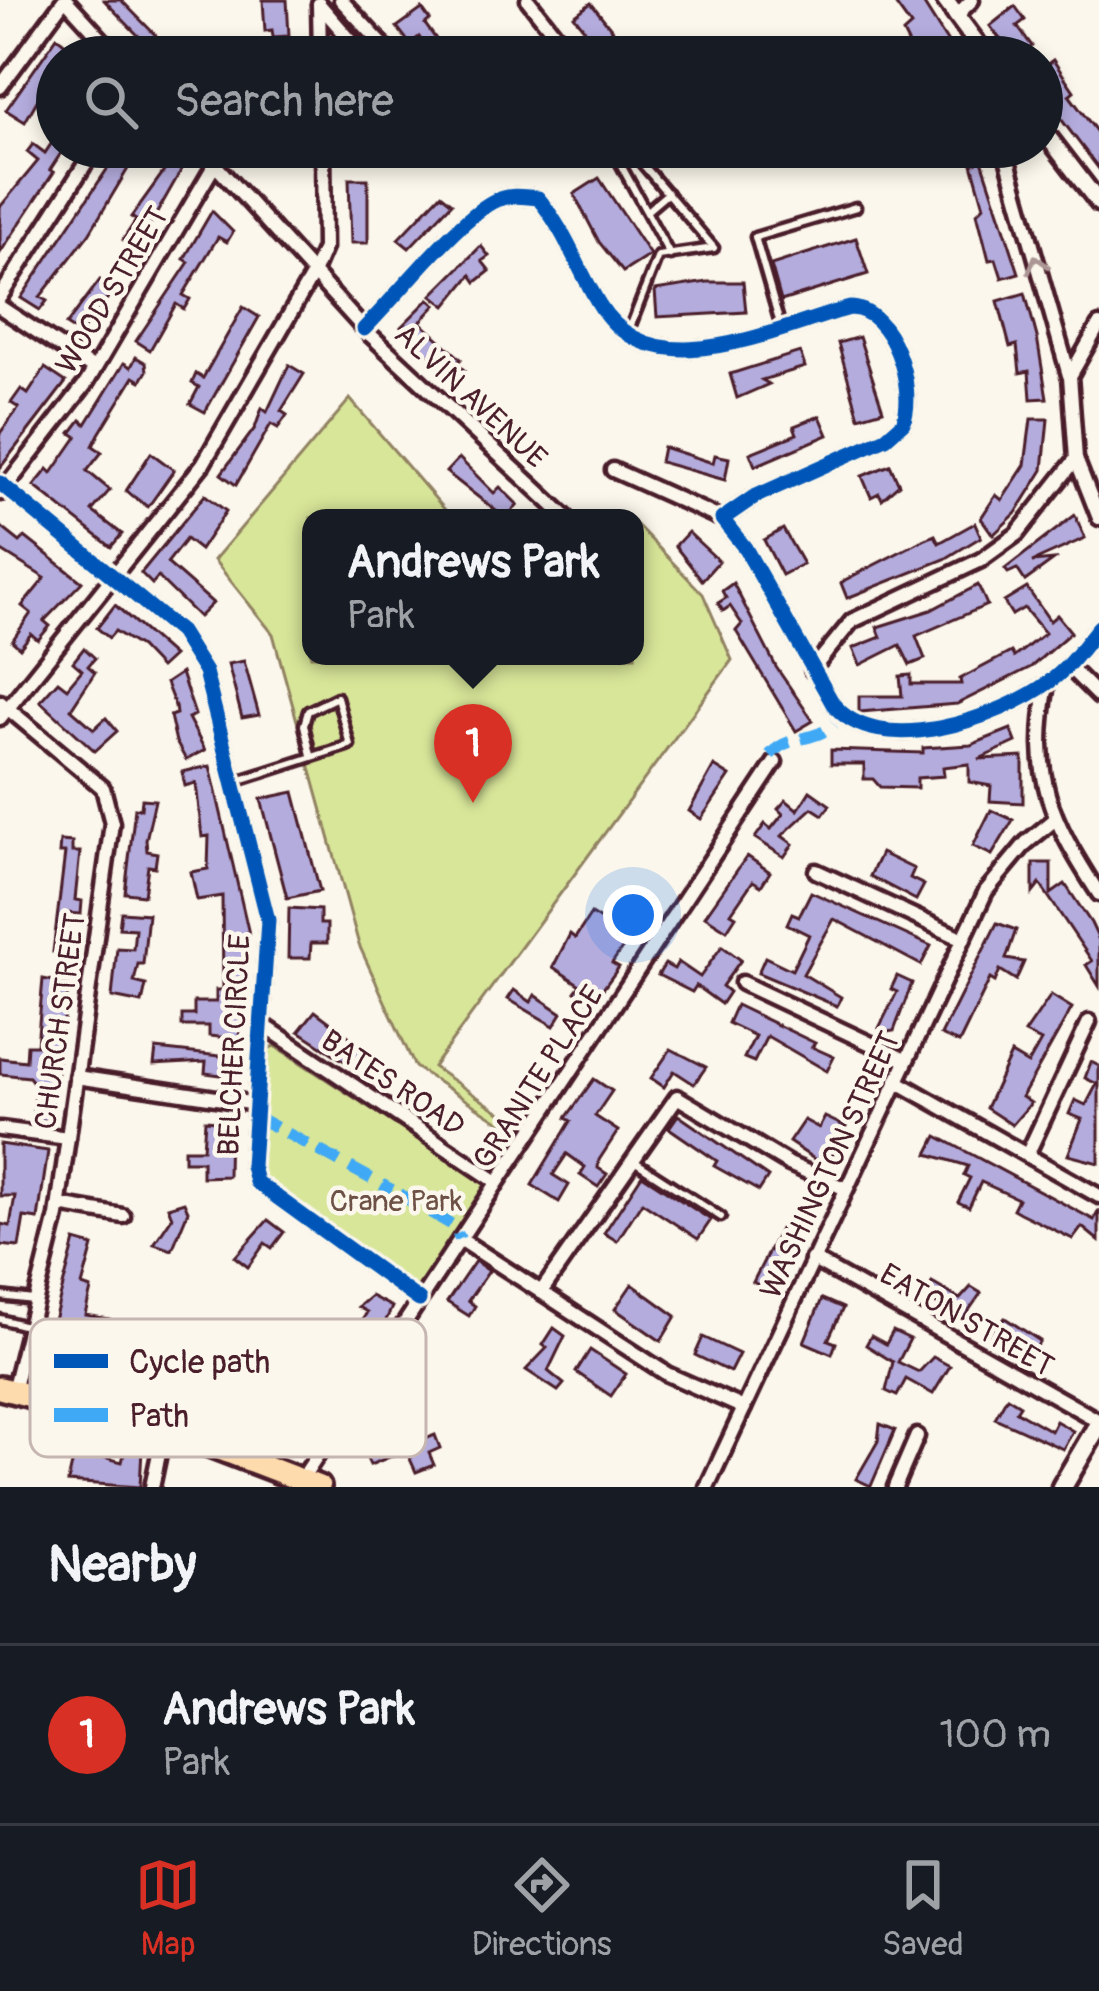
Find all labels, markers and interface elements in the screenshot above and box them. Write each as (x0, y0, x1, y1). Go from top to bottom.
search box (36, 36, 1063, 168)
icon: search (78, 69, 144, 135)
text: Search here (174, 74, 394, 130)
street label: WOOD STREET (48, 200, 177, 381)
one-way arrow (1026, 254, 1051, 275)
street label: ALVIN AVENUE (387, 316, 555, 476)
popup (302, 509, 644, 665)
text: Andrews Park (346, 535, 600, 591)
text: Park (346, 591, 415, 640)
pin: 1 (434, 704, 512, 803)
your location (603, 885, 663, 945)
street label: CHURCH STREET (27, 911, 94, 1132)
street label: BELCHER CIRCLE (210, 933, 259, 1157)
street label: GRANITE PLACE (465, 979, 611, 1176)
street label: BATES ROAD (314, 1022, 471, 1145)
street label: WASHINGTON STREET (752, 1026, 909, 1305)
park label: Crane Park (329, 1183, 463, 1220)
street label: EATON STREET (873, 1256, 1060, 1385)
legend (30, 1319, 426, 1457)
text: Cycle path (129, 1342, 270, 1383)
text: Path (129, 1396, 189, 1437)
text: Nearby (48, 1533, 196, 1597)
text: Andrews Park (162, 1682, 415, 1738)
text: 1 (79, 1710, 95, 1759)
text: 100 m (939, 1710, 1051, 1759)
text: Park (162, 1738, 230, 1787)
tab: Map (135, 1852, 201, 1965)
tab: Directions (472, 1852, 612, 1965)
tab: Saved (882, 1852, 964, 1965)

